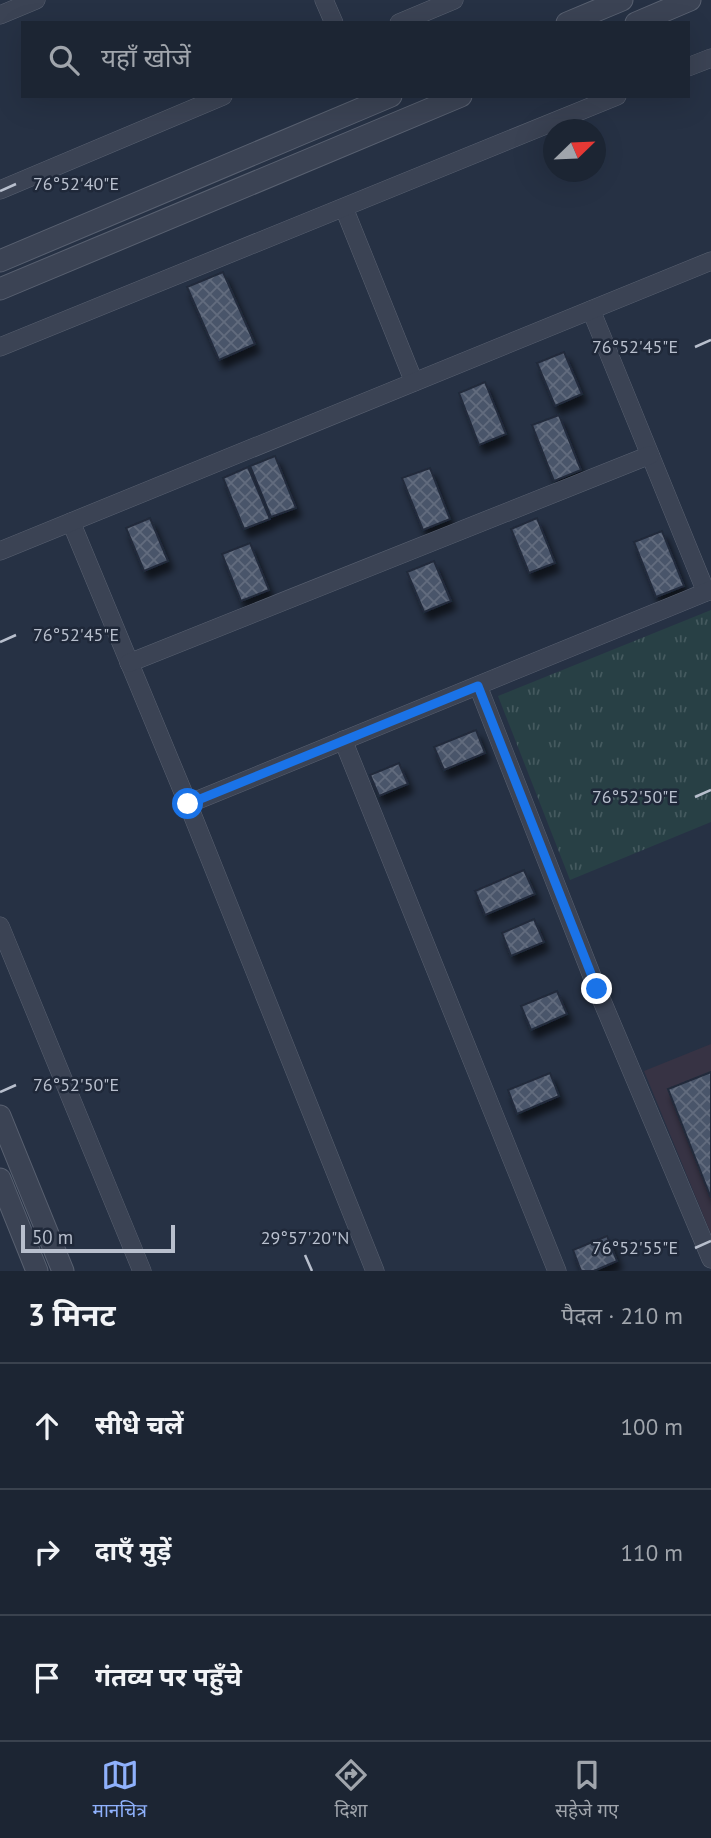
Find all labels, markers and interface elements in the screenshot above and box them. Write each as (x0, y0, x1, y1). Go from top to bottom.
search box (21, 21, 690, 98)
icon: search (45, 41, 83, 79)
text: यहाँ खोजें (101, 41, 191, 74)
north arrow (543, 119, 606, 182)
text: 76°52'40"E (33, 172, 119, 195)
text: 76°52'45"E (592, 335, 678, 358)
text: 76°52'45"E (33, 623, 119, 646)
text: 76°52'50"E (592, 785, 678, 808)
route start (172, 788, 203, 819)
route end (581, 973, 612, 1004)
text: 76°52'50"E (33, 1073, 119, 1096)
scale bar (21, 1222, 175, 1254)
text: 50 m (32, 1225, 73, 1249)
text: 29°57'20"N (261, 1226, 349, 1249)
text: 76°52'55"E (592, 1236, 678, 1259)
text: 3 मिनट (28, 1295, 116, 1334)
text: पैदल · 210 m (561, 1301, 683, 1330)
icon: ahead (28, 1407, 66, 1445)
text: सीधे चलें (95, 1408, 184, 1441)
text: 100 m (621, 1412, 683, 1441)
icon: right (28, 1533, 66, 1571)
text: दाएँ मुड़ें (95, 1534, 171, 1567)
text: 110 m (621, 1538, 683, 1567)
icon: arrive (28, 1659, 66, 1697)
text: गंतव्य पर पहुँचे (95, 1660, 242, 1693)
tab: मानचित्र (93, 1756, 147, 1825)
tab: दिशा (332, 1756, 370, 1825)
tab: सहेजे गए (555, 1756, 618, 1825)

